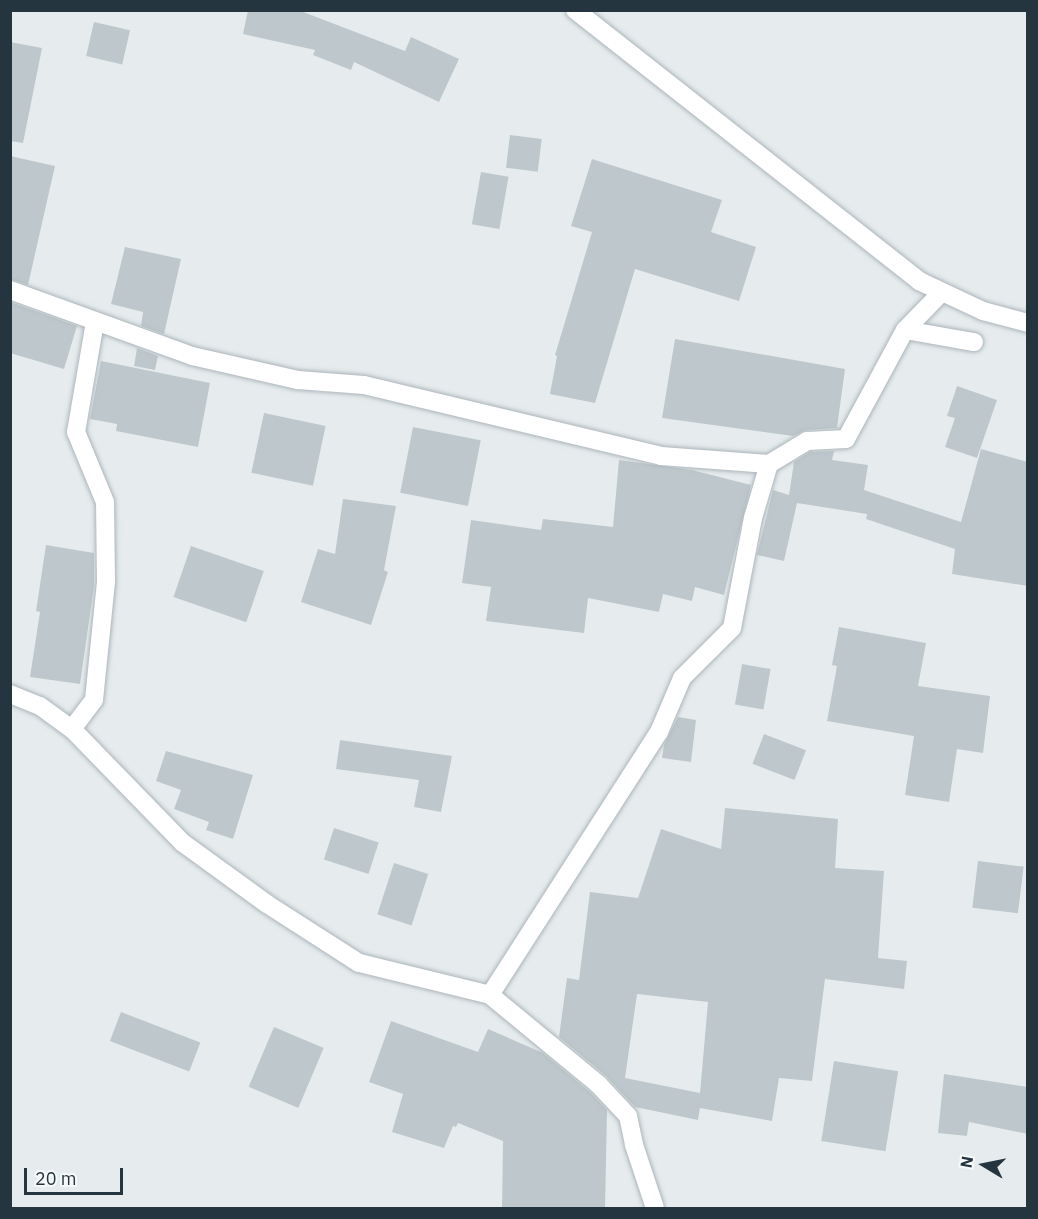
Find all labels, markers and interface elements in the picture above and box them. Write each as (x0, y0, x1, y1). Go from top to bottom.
north arrow (954, 1135, 1014, 1195)
text: N (955, 1154, 977, 1169)
scale bar (27, 1156, 126, 1194)
text: 20 m (35, 1167, 77, 1190)

